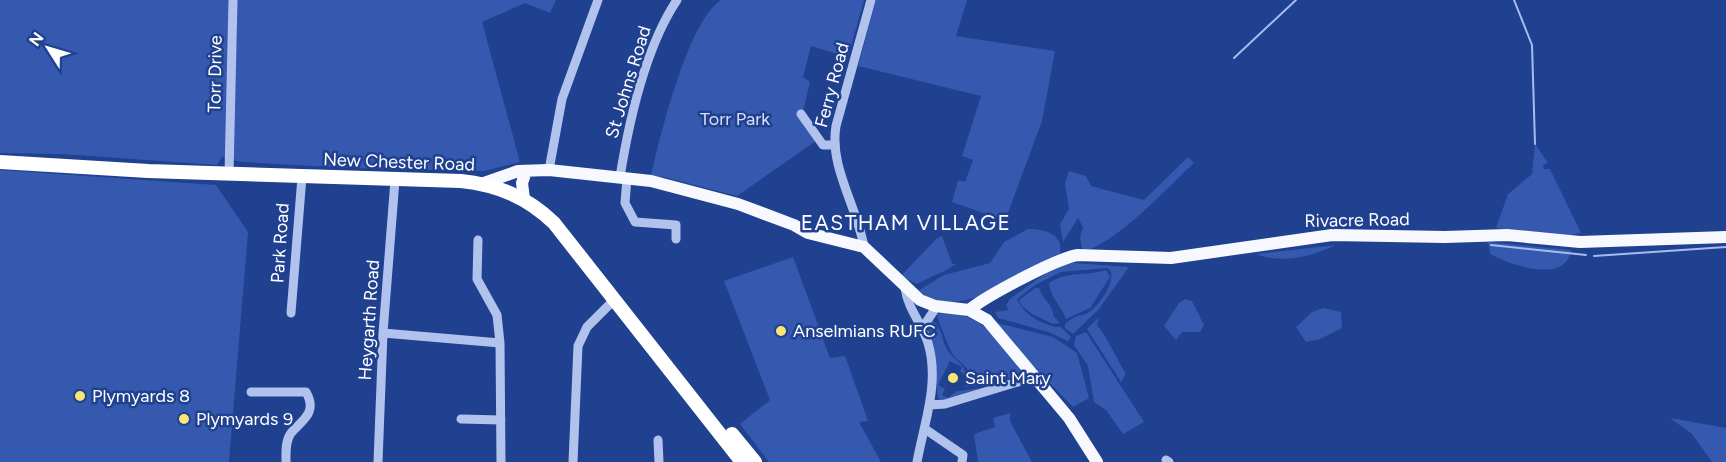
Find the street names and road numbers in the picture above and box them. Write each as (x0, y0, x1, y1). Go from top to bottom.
street label: St Johns Road (600, 23, 656, 141)
street label: Torr Drive (203, 35, 227, 113)
street label: Ferry Road (810, 40, 854, 130)
street label: New Chester Road (323, 148, 475, 176)
street label: Park Road (266, 202, 294, 284)
street label: Rivacre Road (1304, 208, 1410, 232)
street label: Heygarth Road (354, 259, 384, 381)

